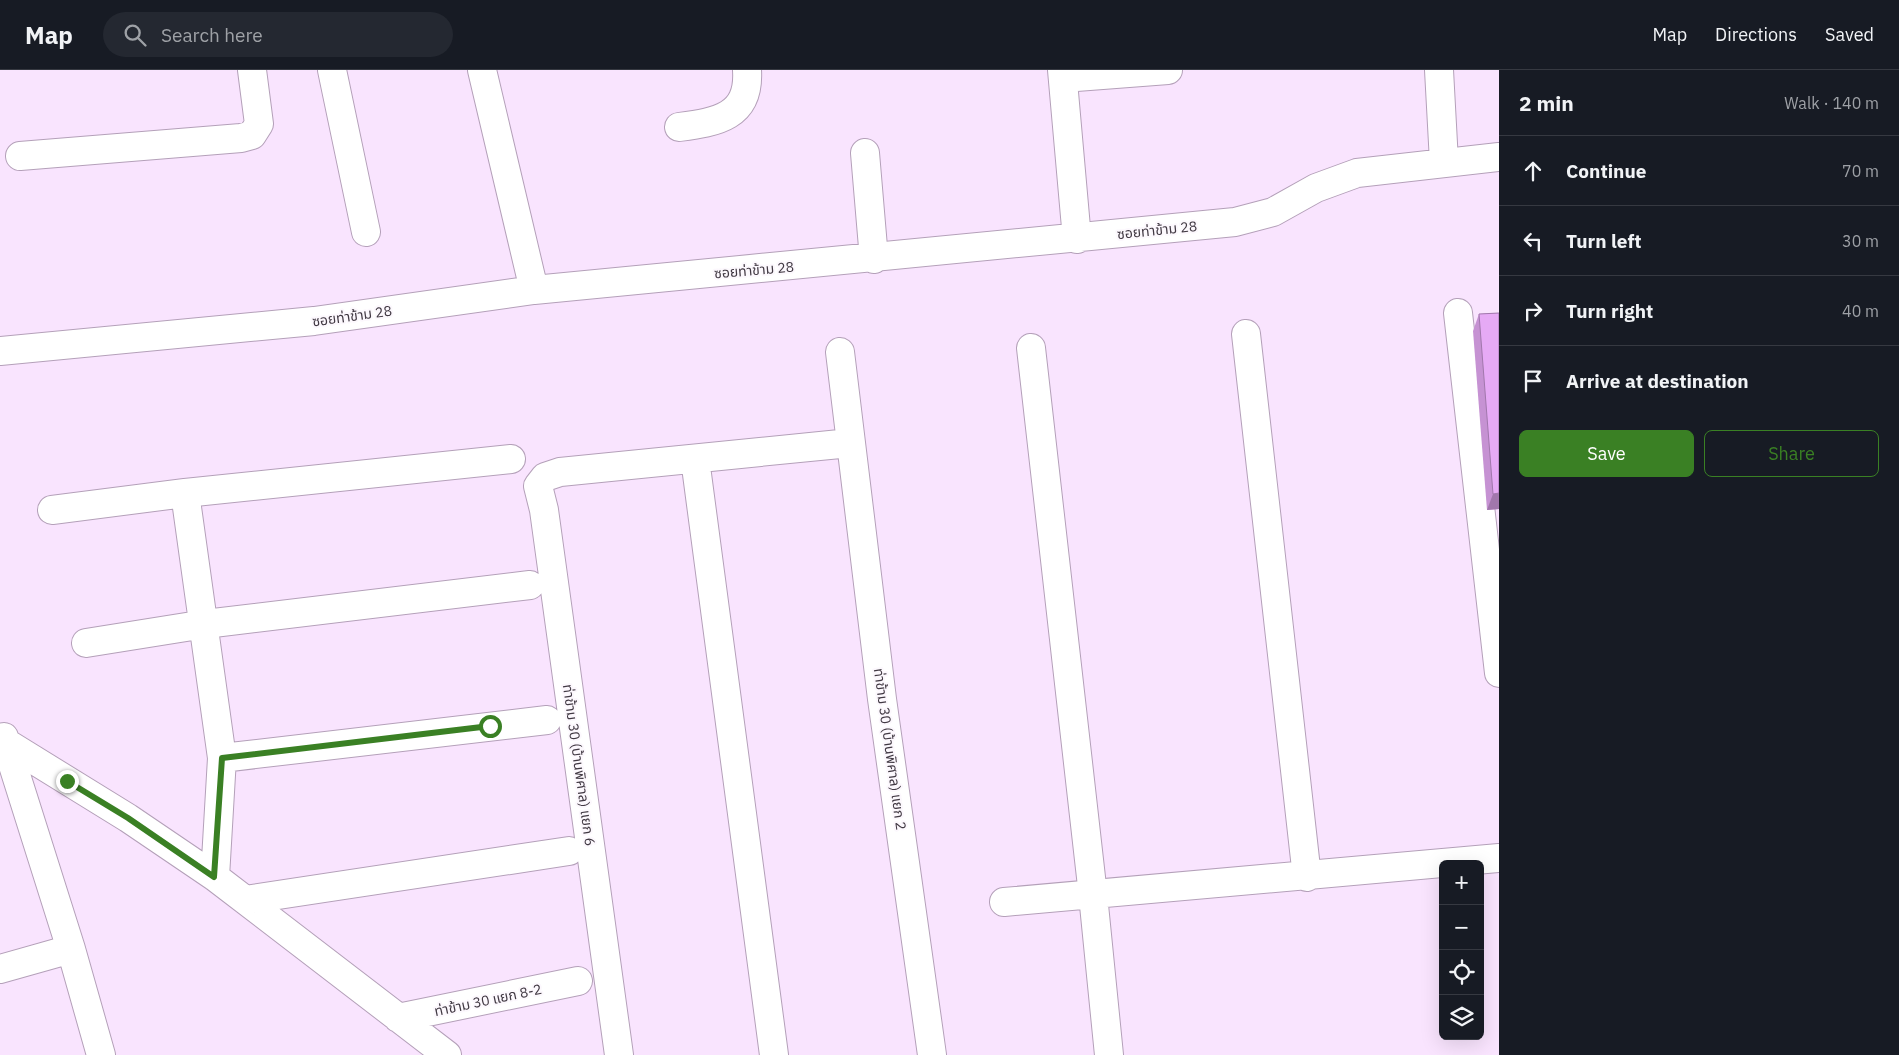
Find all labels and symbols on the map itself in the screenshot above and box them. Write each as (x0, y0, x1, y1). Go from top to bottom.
street label: ซอยท่าข้าม 28 (1116, 217, 1198, 243)
street label: ซอยท่าข้าม 28 (713, 258, 795, 282)
street label: ซอยท่าข้าม 28 (311, 301, 393, 331)
street label: ท่าข้าม 30 (บ้านพิศาล) แยก 2 (870, 667, 910, 831)
street label: ท่าข้าม 30 (บ้านพิศาล) แยก 6 (559, 683, 599, 847)
route start (479, 715, 502, 738)
route end (56, 770, 79, 793)
street label: ท่าข้าม 30 แยก 8-2 (433, 980, 543, 1020)

